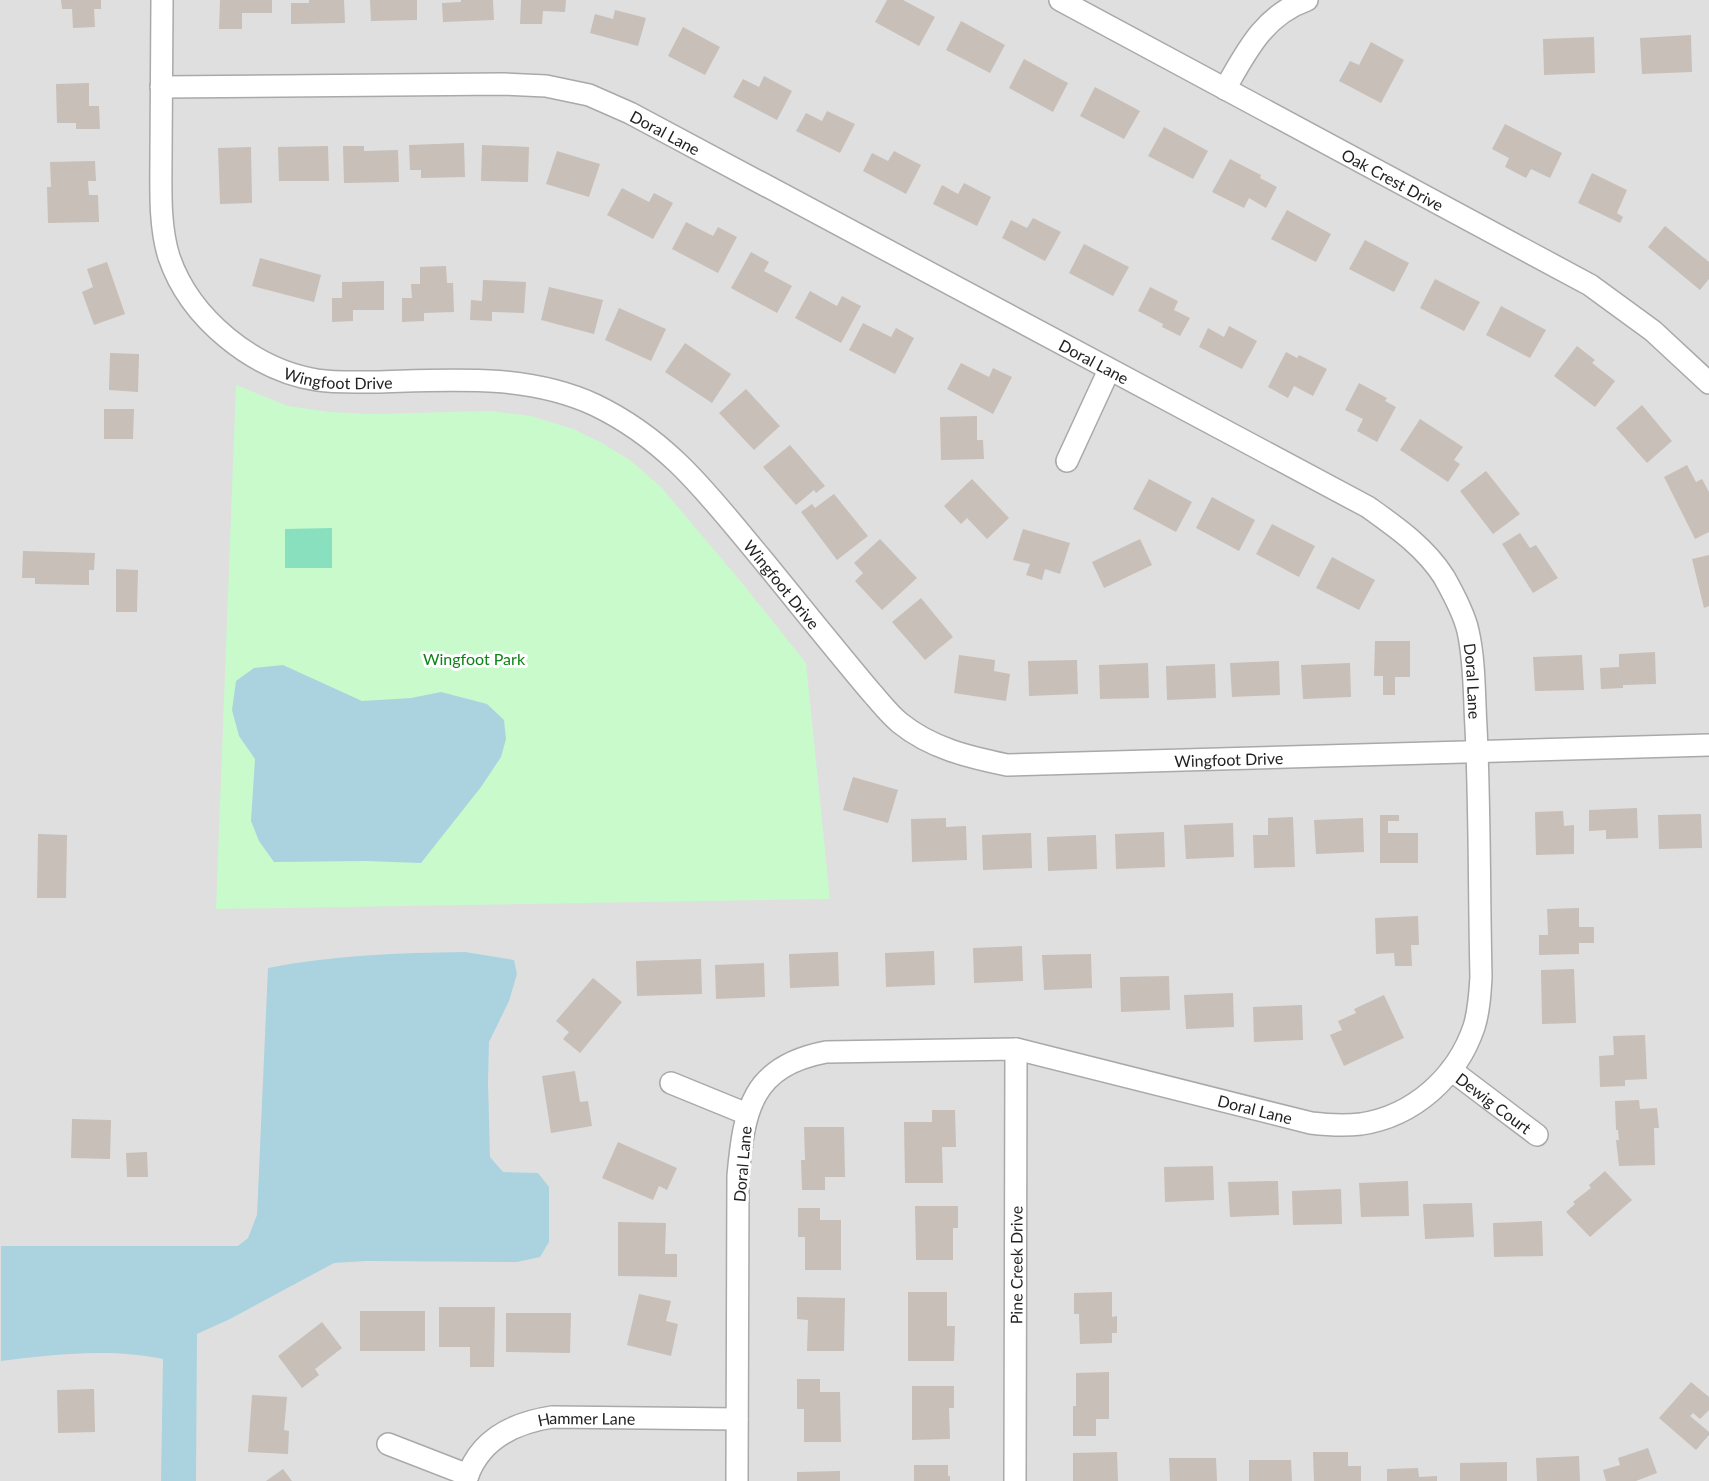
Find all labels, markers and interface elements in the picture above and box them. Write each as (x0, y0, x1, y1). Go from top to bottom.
street label: Doral Lane (627, 106, 704, 158)
street label: Oak Crest Drive (1339, 144, 1447, 214)
street label: Doral Lane (1056, 334, 1132, 387)
street label: Wingfoot Drive (282, 363, 393, 392)
street label: Wingfoot Drive (740, 536, 824, 632)
street label: Doral Lane (1461, 642, 1485, 720)
park label: Wingfoot Park (423, 649, 526, 668)
street label: Wingfoot Drive (1174, 748, 1283, 770)
street label: Dewig Court (1453, 1068, 1536, 1137)
street label: Doral Lane (1216, 1091, 1294, 1127)
street label: Doral Lane (729, 1125, 755, 1203)
street label: Pine Creek Drive (1006, 1206, 1025, 1324)
street label: Hammer Lane (536, 1407, 635, 1429)

